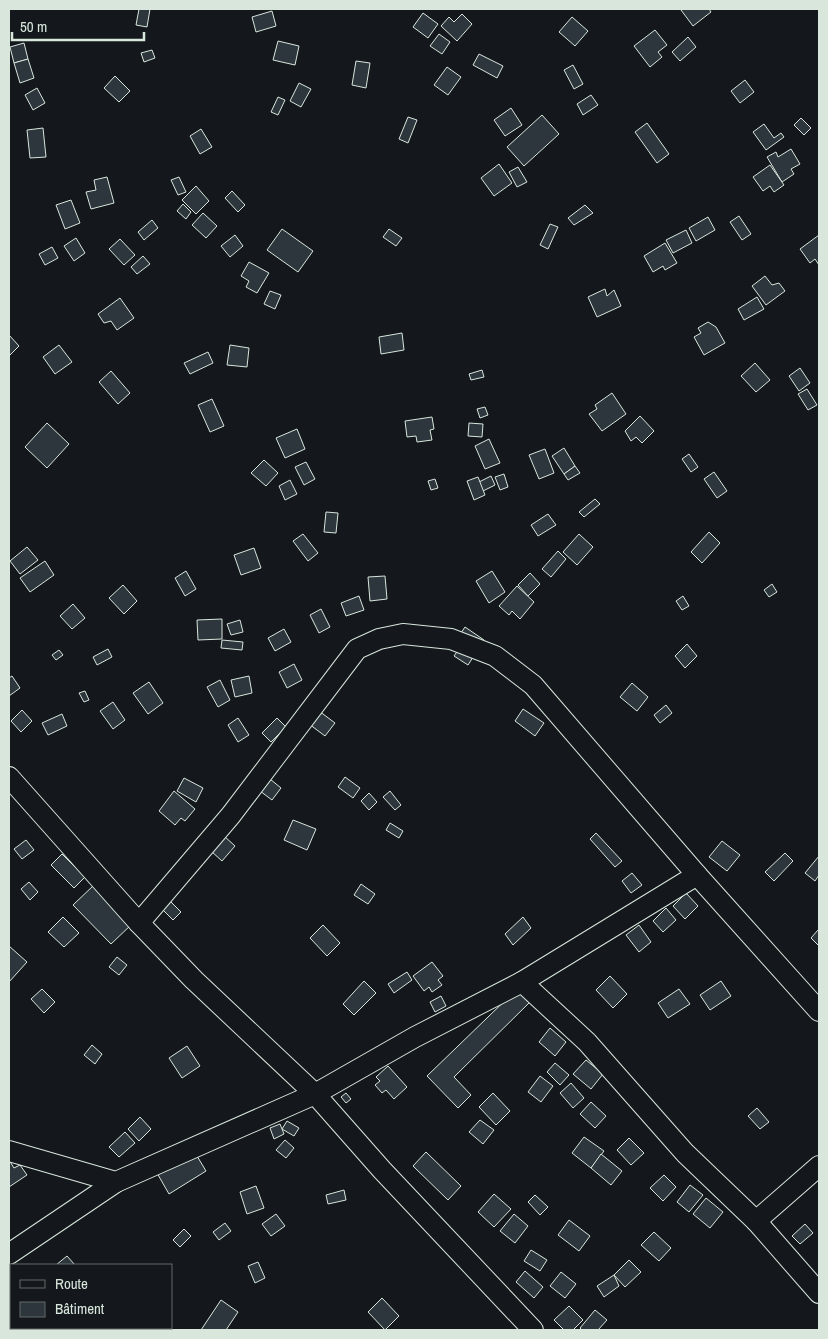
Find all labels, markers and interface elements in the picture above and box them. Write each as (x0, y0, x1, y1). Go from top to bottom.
scale bar (12, 10, 145, 42)
text: 50 m (20, 16, 47, 37)
legend (10, 1264, 172, 1329)
text: Route (55, 1273, 88, 1294)
text: Bâtiment (55, 1298, 105, 1319)

